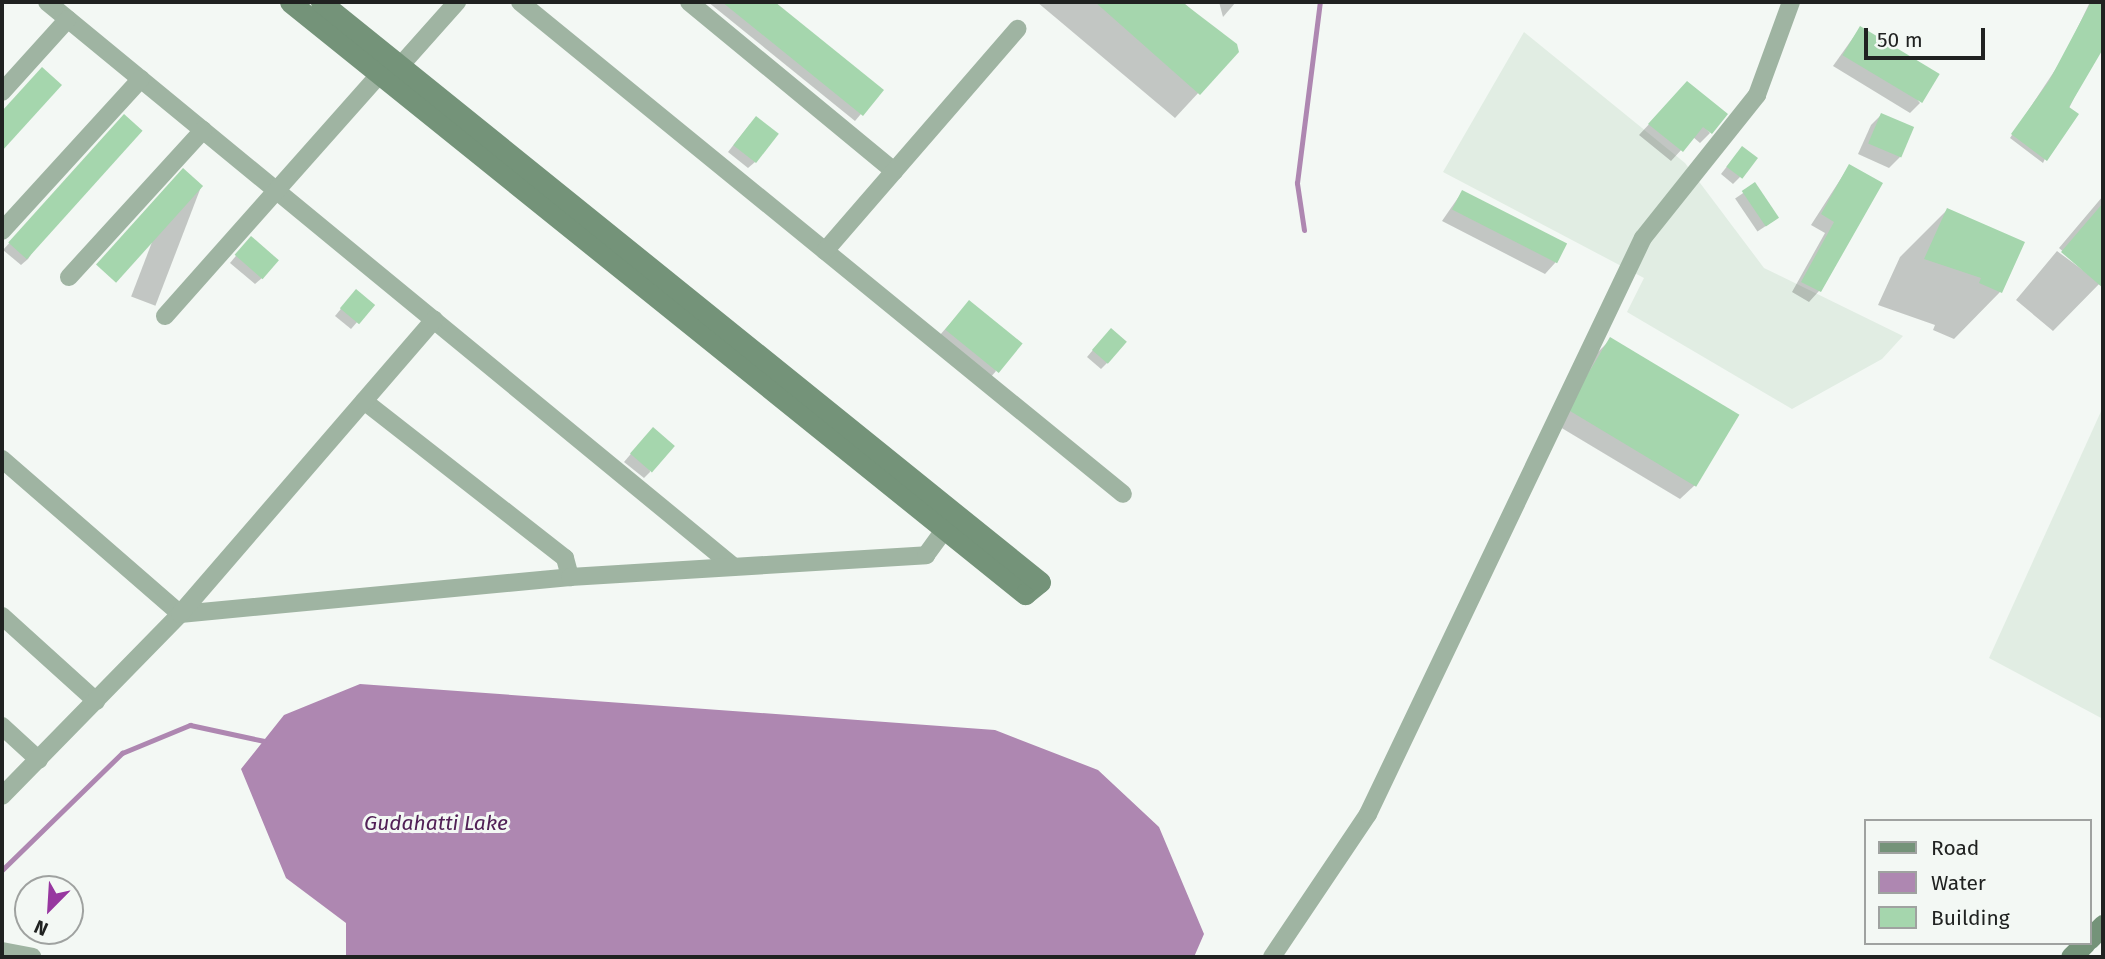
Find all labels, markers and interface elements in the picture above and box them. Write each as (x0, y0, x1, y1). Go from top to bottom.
scale bar (1867, 14, 1988, 58)
text: 50 m (1877, 27, 1923, 53)
water label: Gudahatti Lake (364, 810, 508, 836)
legend (1864, 819, 2091, 945)
text: Road (1931, 835, 1979, 861)
text: Water (1931, 870, 1986, 896)
north arrow (14, 875, 84, 945)
text: Building (1931, 905, 2010, 931)
text: N (31, 915, 52, 941)

